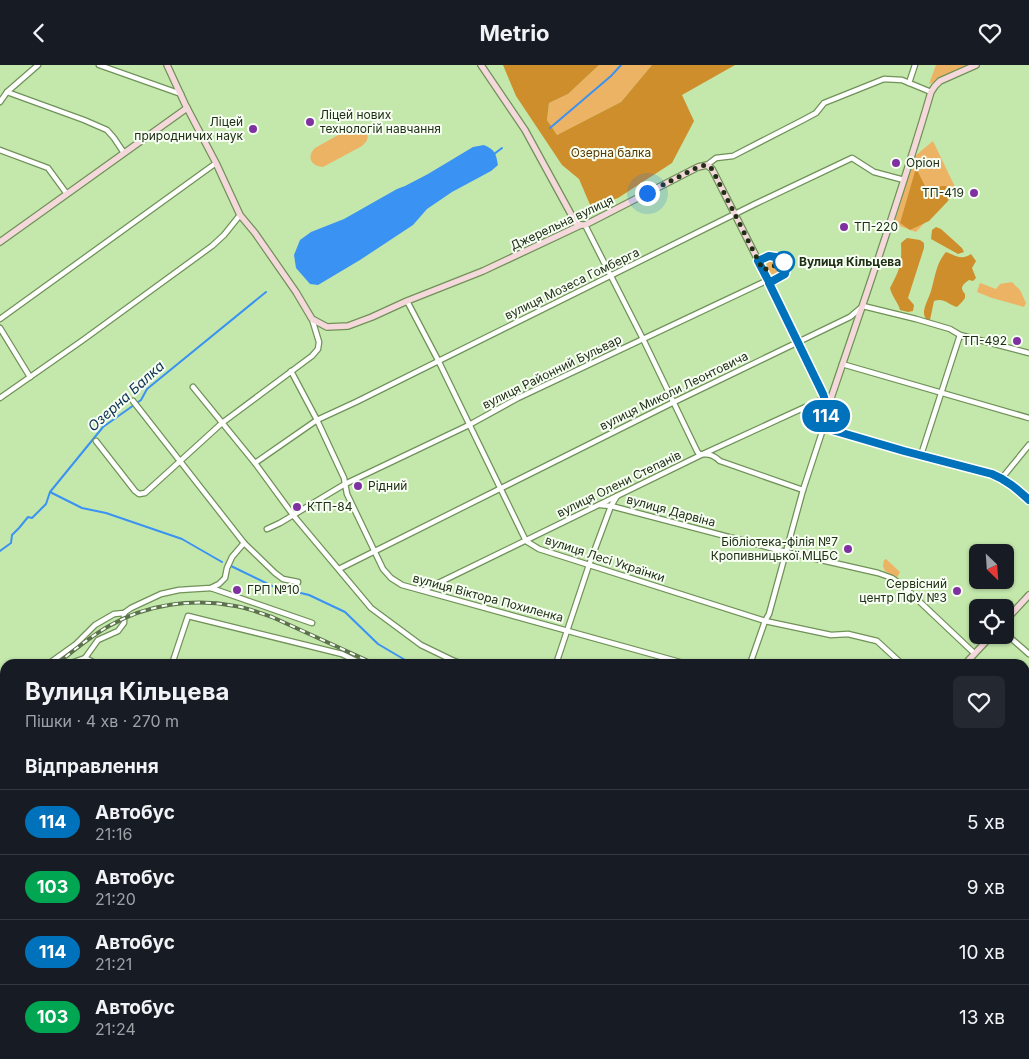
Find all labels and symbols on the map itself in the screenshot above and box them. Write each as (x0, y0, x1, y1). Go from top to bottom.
place label: Ліцей нових технологій навчання (320, 107, 441, 136)
place label: Ліцей природничих наук (134, 114, 243, 143)
marker: Ліцей нових технологій навчання (304, 116, 316, 128)
marker: Ліцей природничих наук (247, 123, 259, 135)
park label: Озерна балка (571, 145, 651, 160)
place label: Оріон (906, 155, 940, 170)
marker: Оріон (890, 157, 902, 169)
your location (635, 181, 660, 206)
place label: ТП-419 (922, 185, 964, 200)
marker: ТП-419 (968, 187, 980, 199)
street label: Джерельна вулиця (508, 192, 616, 253)
place label: ТП-220 (854, 219, 898, 234)
marker: ТП-220 (838, 221, 850, 233)
street label: вулиця Мозеса Гомберга (502, 244, 642, 323)
marker: Вулиця Кільцева (773, 251, 795, 273)
place label: Вулиця Кільцева (799, 254, 901, 269)
street label: вулиця Районний Бульвар (480, 331, 624, 412)
place label: ТП-492 (962, 333, 1007, 348)
marker: ТП-492 (1011, 335, 1023, 347)
street label: вулиця Миколи Леонтовича (597, 348, 750, 433)
water label: Озерна Балка (84, 357, 168, 434)
line badge: 114 (797, 400, 855, 432)
street label: вулиця Олени Степанів (554, 447, 684, 520)
place label: Рідний (368, 478, 407, 493)
marker: Рідний (352, 480, 364, 492)
street label: вулиця Дарвіна (625, 491, 717, 530)
place label: КТП-84 (307, 499, 353, 514)
marker: КТП-84 (291, 501, 303, 513)
street label: вулиця Лесі Українки (543, 532, 667, 585)
place label: Бібліотека-філія №7 Кропивницької МЦБС (711, 534, 838, 563)
marker: Бібліотека-філія №7 Кропивницької МЦБС (842, 543, 854, 555)
north arrow (969, 544, 1014, 589)
street label: вулиця Віктора Похиленка (411, 570, 565, 625)
place label: Сервісний центр ПФУ №3 (859, 576, 947, 605)
place label: ГРП №10 (247, 582, 299, 597)
marker: ГРП №10 (231, 584, 243, 596)
marker: Сервісний центр ПФУ №3 (951, 585, 963, 597)

